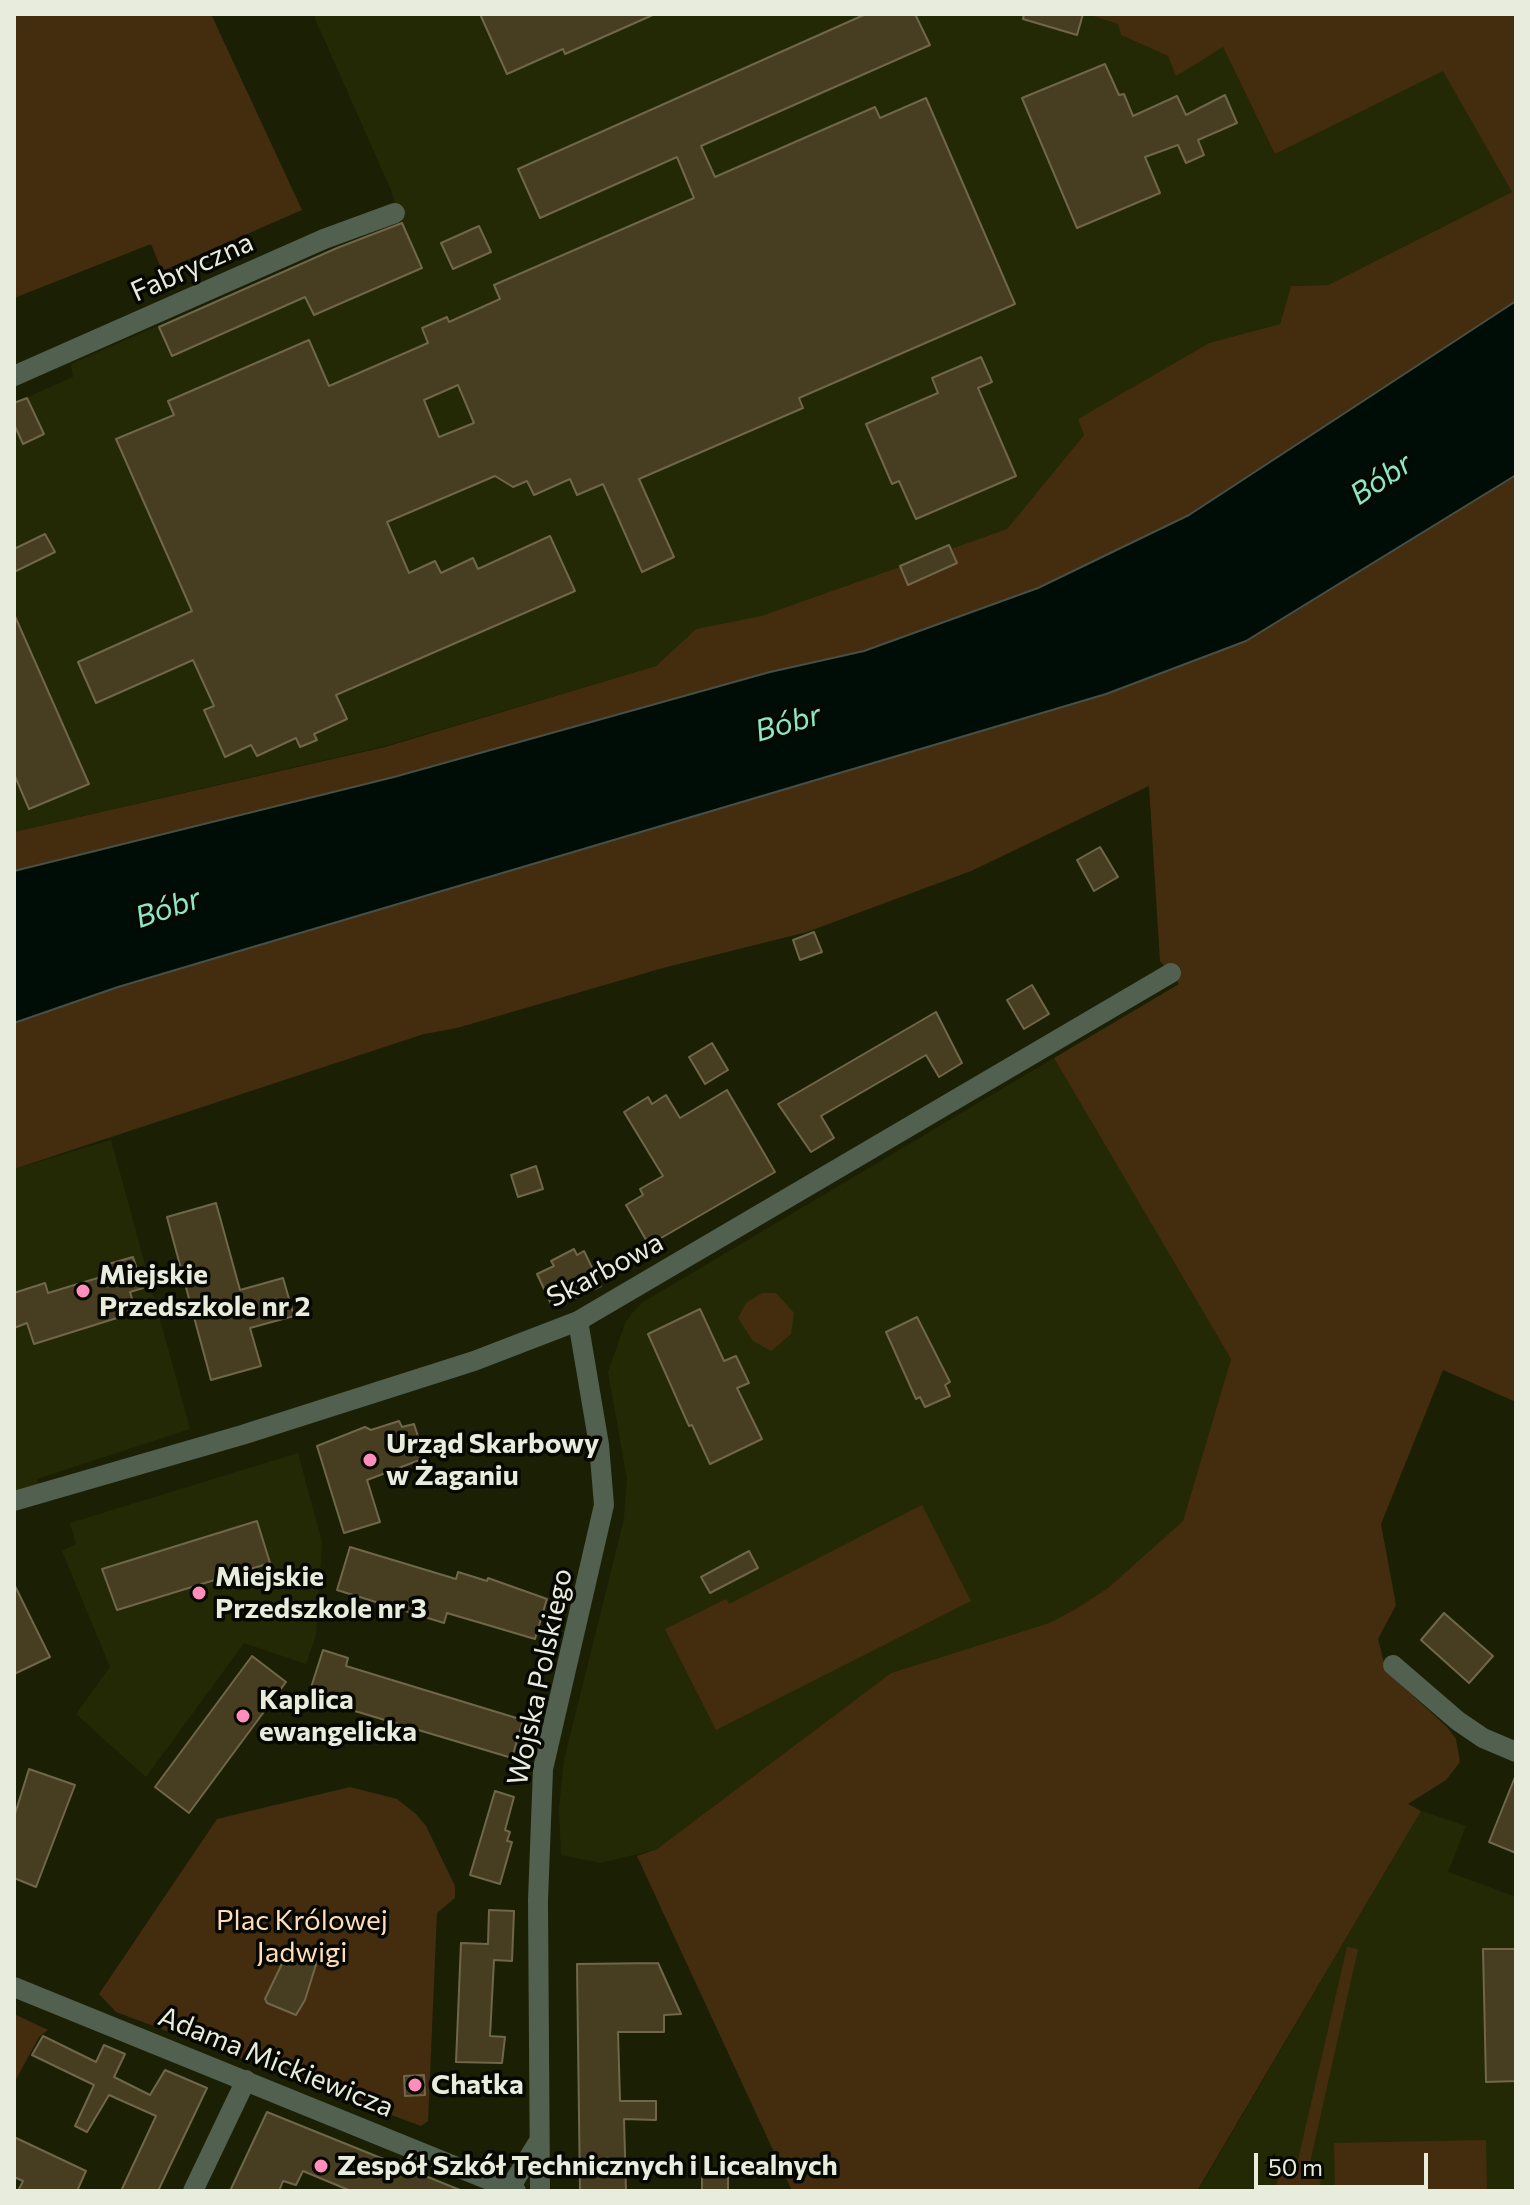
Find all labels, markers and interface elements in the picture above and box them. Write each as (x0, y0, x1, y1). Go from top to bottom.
street label: Fabryczna (126, 225, 258, 309)
water label: Bóbr (1343, 445, 1419, 513)
water label: Bóbr (751, 696, 825, 750)
water label: Bóbr (130, 880, 206, 936)
street label: Skarbowa (541, 1225, 669, 1315)
place label: Miejskie Przedszkole nr 2 (99, 1258, 310, 1324)
marker: Miejskie Przedszkole nr 2 (74, 1282, 92, 1300)
place label: Urząd Skarbowy w Żaganiu (386, 1427, 599, 1493)
marker: Urząd Skarbowy w Żaganiu (361, 1451, 379, 1469)
place label: Miejskie Przedszkole nr 3 (215, 1560, 427, 1626)
street label: Wojska Polskiego (501, 1566, 579, 1788)
marker: Miejskie Przedszkole nr 3 (190, 1584, 208, 1602)
place label: Kaplica ewangelicka (259, 1683, 417, 1749)
marker: Kaplica ewangelicka (234, 1707, 252, 1725)
park label: Plac Królowej Jadwigi (216, 1904, 388, 1970)
street label: Adama Mickiewicza (154, 1999, 398, 2125)
place label: Chatka (431, 2068, 524, 2102)
marker: Chatka (406, 2076, 424, 2094)
scale bar (1258, 2137, 1432, 2187)
place label: Zespół Szkół Technicznych i Licealnych (337, 2149, 838, 2183)
text: 50 m (1268, 2152, 1323, 2181)
marker: Zespół Szkół Technicznych i Licealnych (312, 2157, 330, 2175)

